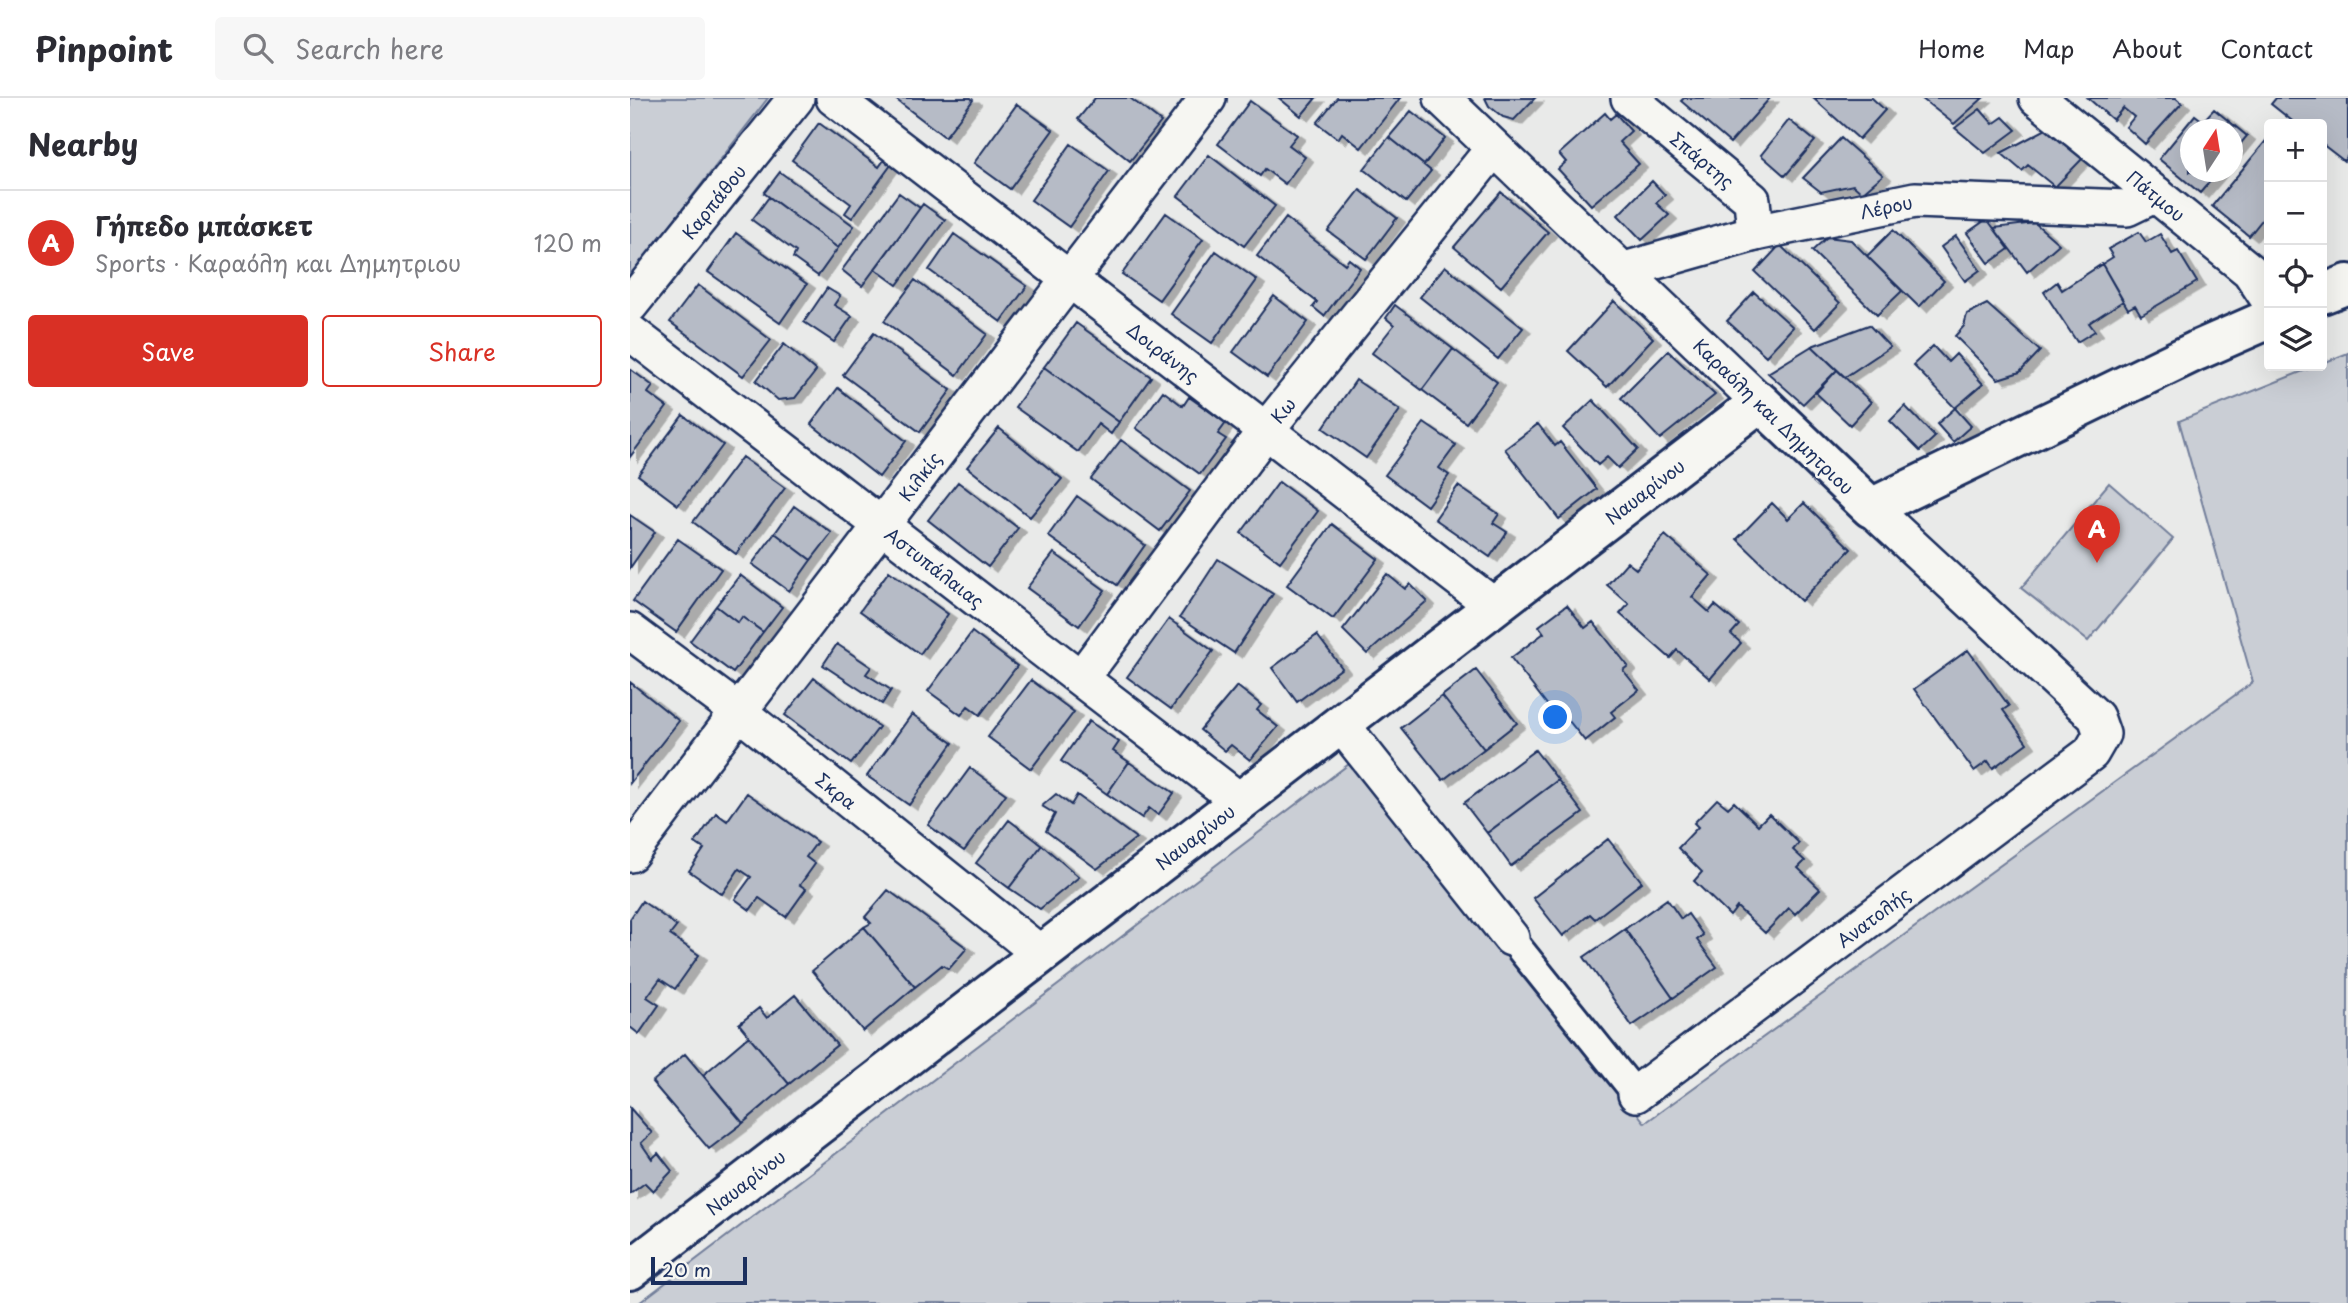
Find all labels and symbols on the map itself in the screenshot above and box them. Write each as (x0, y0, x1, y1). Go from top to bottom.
north arrow (2180, 119, 2243, 182)
street label: Σπάρτης (1665, 125, 1741, 194)
street label: Καρπάθου (675, 158, 752, 244)
street label: Πάτμου (2122, 163, 2191, 227)
street label: Λέρου (1857, 187, 1915, 225)
street label: Δοιράνης (1122, 315, 1205, 388)
street label: Καραόλη και Δημητριου (1688, 332, 1860, 500)
street label: Κω (1263, 391, 1301, 429)
street label: Κιλκίς (891, 445, 947, 506)
street label: Ναυαρίνου (1599, 452, 1690, 530)
pin: A (2074, 505, 2120, 563)
street label: Αστυπάλαιας (880, 520, 990, 614)
your location (1538, 700, 1572, 734)
street label: Σκρα (811, 766, 863, 815)
street label: Ναυαρίνου (1149, 797, 1240, 876)
street label: Ανατολής (1830, 880, 1915, 953)
street label: Ναυαρίνου (700, 1142, 790, 1221)
scale bar (651, 1254, 747, 1286)

